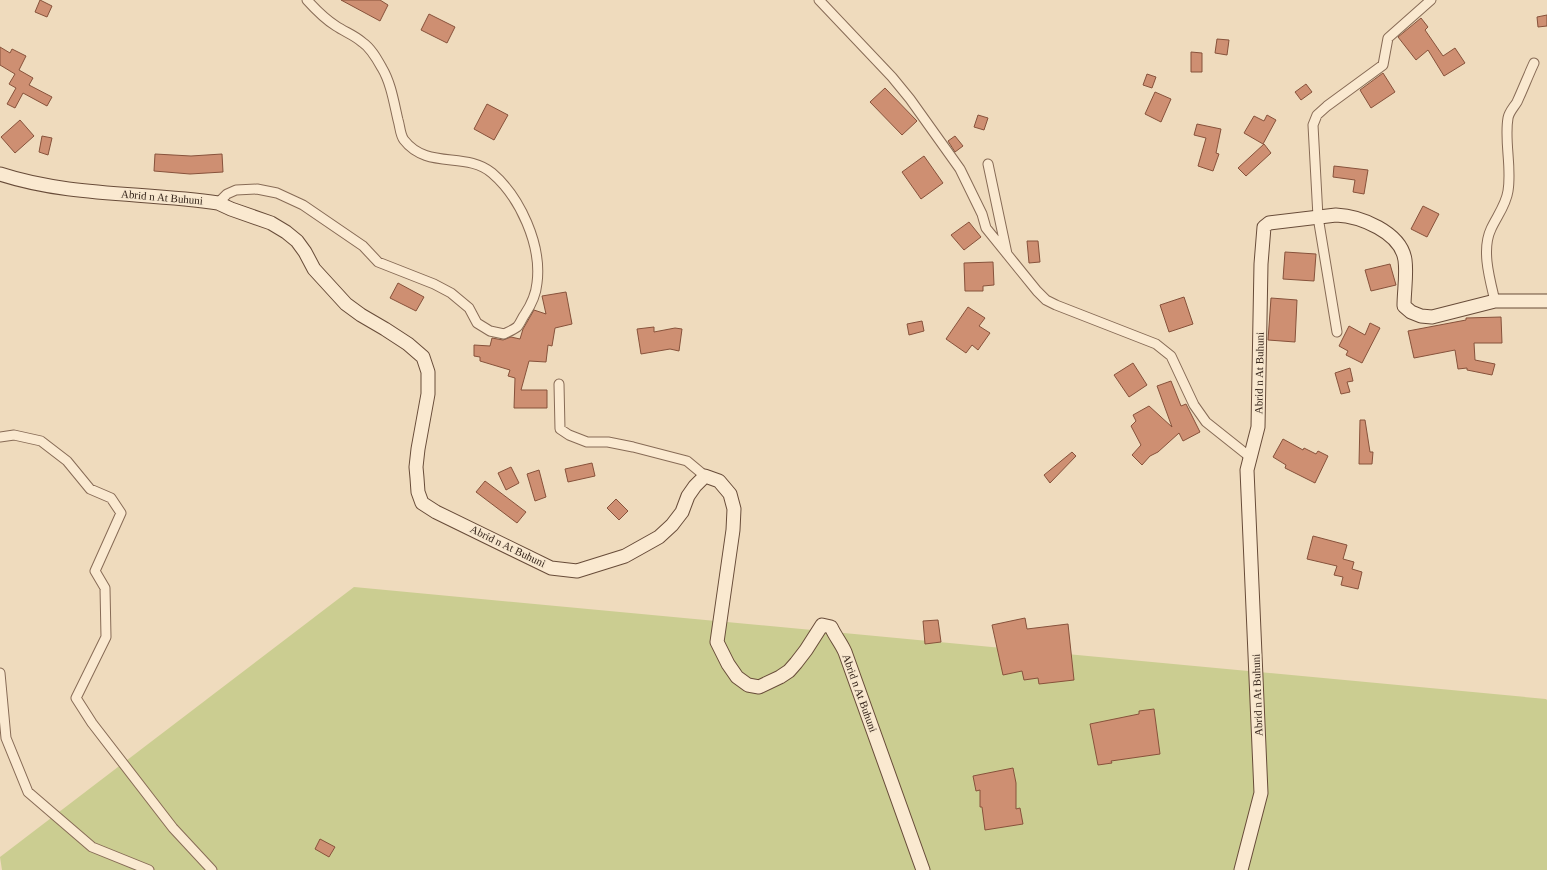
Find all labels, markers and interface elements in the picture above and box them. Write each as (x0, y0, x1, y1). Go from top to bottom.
street label: Abrid n At Buhuni (121, 187, 203, 207)
street label: Abrid n At Buhuni (1252, 332, 1266, 414)
street label: Abrid n At Buhuni (468, 523, 548, 569)
street label: Abrid n At Buhuni (840, 652, 880, 734)
street label: Abrid n At Buhuni (1250, 654, 1264, 736)

